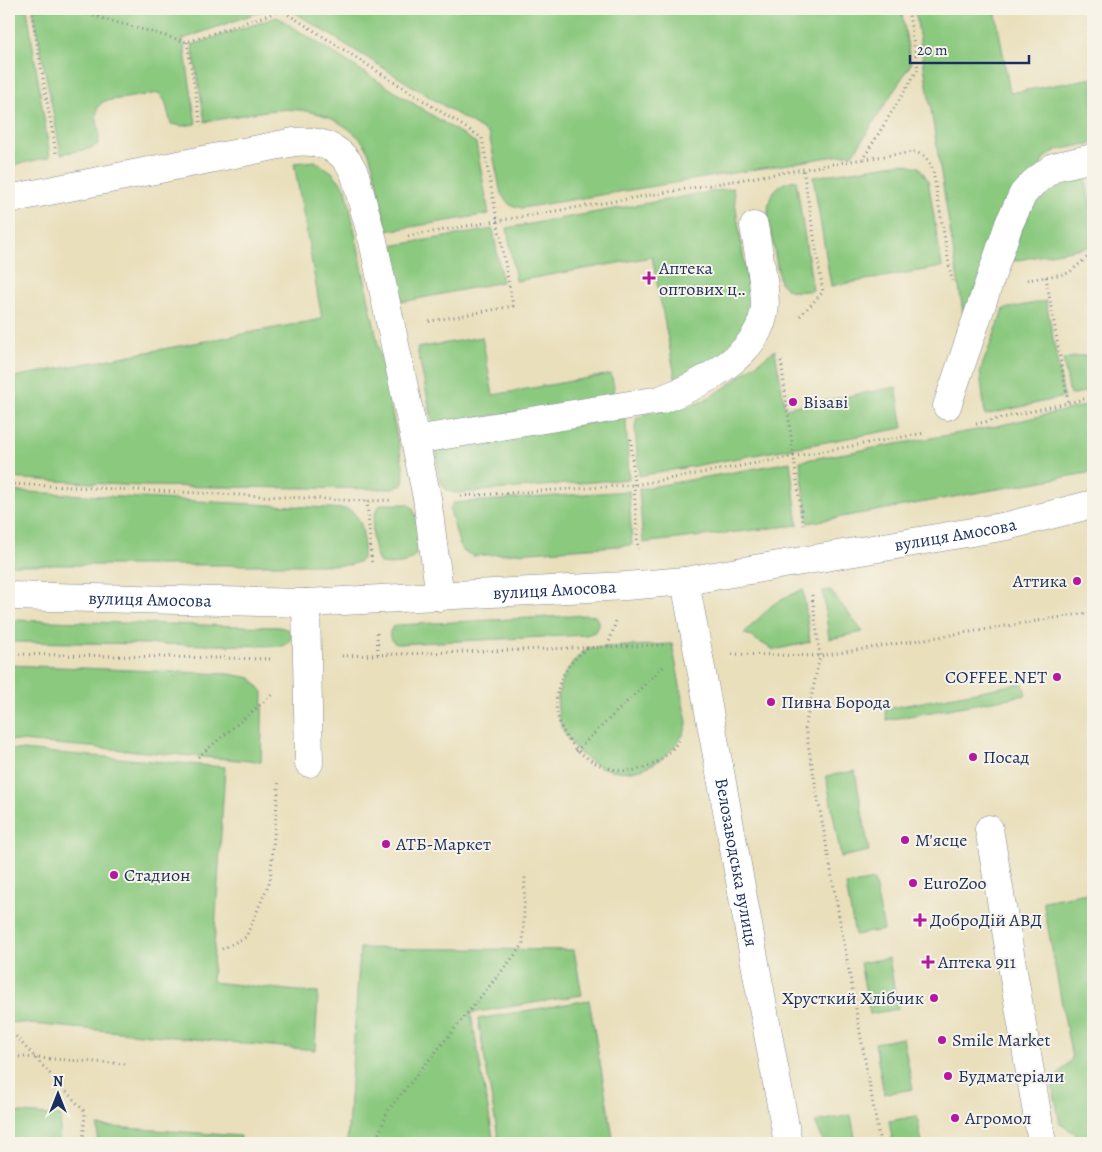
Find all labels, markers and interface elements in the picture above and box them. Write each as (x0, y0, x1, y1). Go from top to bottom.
scale bar (910, 32, 1028, 64)
text: 20 m (917, 40, 948, 60)
place label: Аптека оптових ц‥ (658, 256, 745, 301)
marker: Аптека оптових ц‥ (643, 272, 655, 284)
place label: Візаві (803, 390, 848, 414)
marker: Візаві (787, 396, 799, 408)
street label: вулиця Амосова (893, 512, 1020, 557)
place label: Аттика (1012, 569, 1068, 593)
street label: вулиця Амосова (492, 575, 617, 605)
marker: Аттика (1071, 575, 1083, 587)
street label: вулиця Амосова (88, 586, 213, 613)
place label: COFFEE.NET (945, 665, 1047, 689)
marker: COFFEE.NET (1051, 671, 1063, 683)
place label: Пивна Борода (781, 690, 891, 714)
marker: Пивна Борода (765, 696, 777, 708)
place label: Посад (983, 745, 1029, 769)
marker: Посад (967, 751, 979, 763)
street label: Велозаводська вулиця (709, 776, 764, 949)
place label: М'ясце (915, 828, 967, 852)
place label: АТБ-Маркет (395, 832, 491, 856)
marker: М'ясце (899, 834, 911, 846)
marker: АТБ-Маркет (380, 838, 392, 850)
place label: Стадион (124, 863, 191, 887)
marker: Стадион (108, 869, 120, 881)
place label: EuroZoo (923, 871, 987, 895)
marker: EuroZoo (907, 877, 919, 889)
place label: ДоброДій АВД (930, 908, 1042, 932)
marker: ДоброДій АВД (914, 914, 926, 926)
place label: Аптека 911 (937, 950, 1016, 974)
marker: Аптека 911 (922, 956, 934, 968)
place label: Хрусткий Хлібчик (782, 986, 924, 1010)
marker: Хрусткий Хлібчик (928, 992, 940, 1004)
place label: Smile Market (952, 1028, 1050, 1052)
marker: Smile Market (936, 1034, 948, 1046)
place label: Будматеріали (958, 1064, 1065, 1088)
north arrow (32, 1070, 82, 1120)
marker: Будматеріали (942, 1070, 954, 1082)
text: N (53, 1072, 63, 1091)
place label: Агромол (964, 1106, 1031, 1130)
marker: Агромол (949, 1112, 961, 1124)

